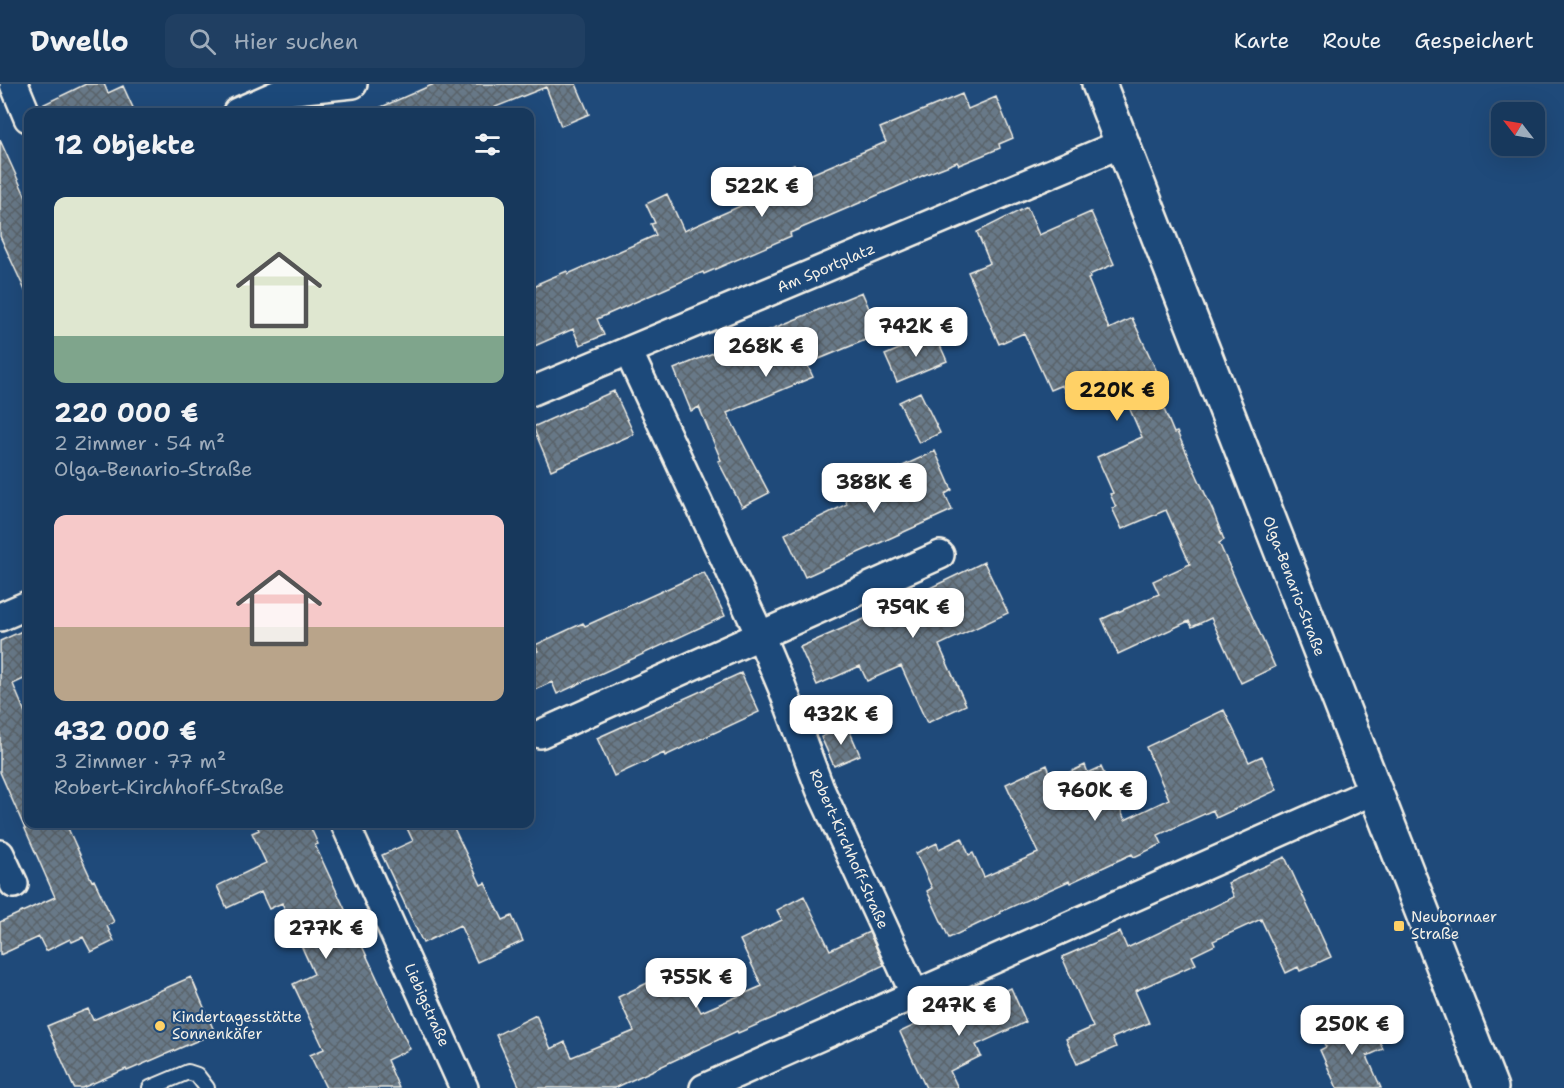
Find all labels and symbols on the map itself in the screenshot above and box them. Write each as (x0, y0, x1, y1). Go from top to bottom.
north arrow (1491, 102, 1545, 156)
pin: 522K € (713, 167, 811, 218)
street label: Am Sportplatz (774, 238, 878, 298)
pin: 742K € (867, 307, 965, 358)
pin: 268K € (717, 327, 815, 378)
pin: 220K € (1068, 371, 1166, 422)
pin: 388K € (825, 463, 923, 514)
street label: Olga-Benario-Straße (1258, 513, 1330, 659)
pin: 759K € (864, 588, 962, 639)
pin: 432K € (792, 695, 890, 746)
street label: Robert-Kirchhoff-Straße (805, 766, 893, 932)
pin: 760K € (1046, 771, 1144, 822)
place label: Neubornaer Straße (1411, 907, 1497, 944)
pin: 277K € (277, 909, 375, 960)
marker: Neubornaer Straße (1392, 919, 1406, 933)
pin: 755K € (647, 958, 745, 1009)
street label: Liebigstraße (400, 960, 454, 1050)
pin: 247K € (910, 986, 1008, 1037)
pin: 250K € (1303, 1005, 1401, 1056)
place label: Kindertagesstätte Sonnenkäfer (172, 1007, 302, 1044)
marker: Kindertagesstätte Sonnenkäfer (153, 1019, 167, 1033)

